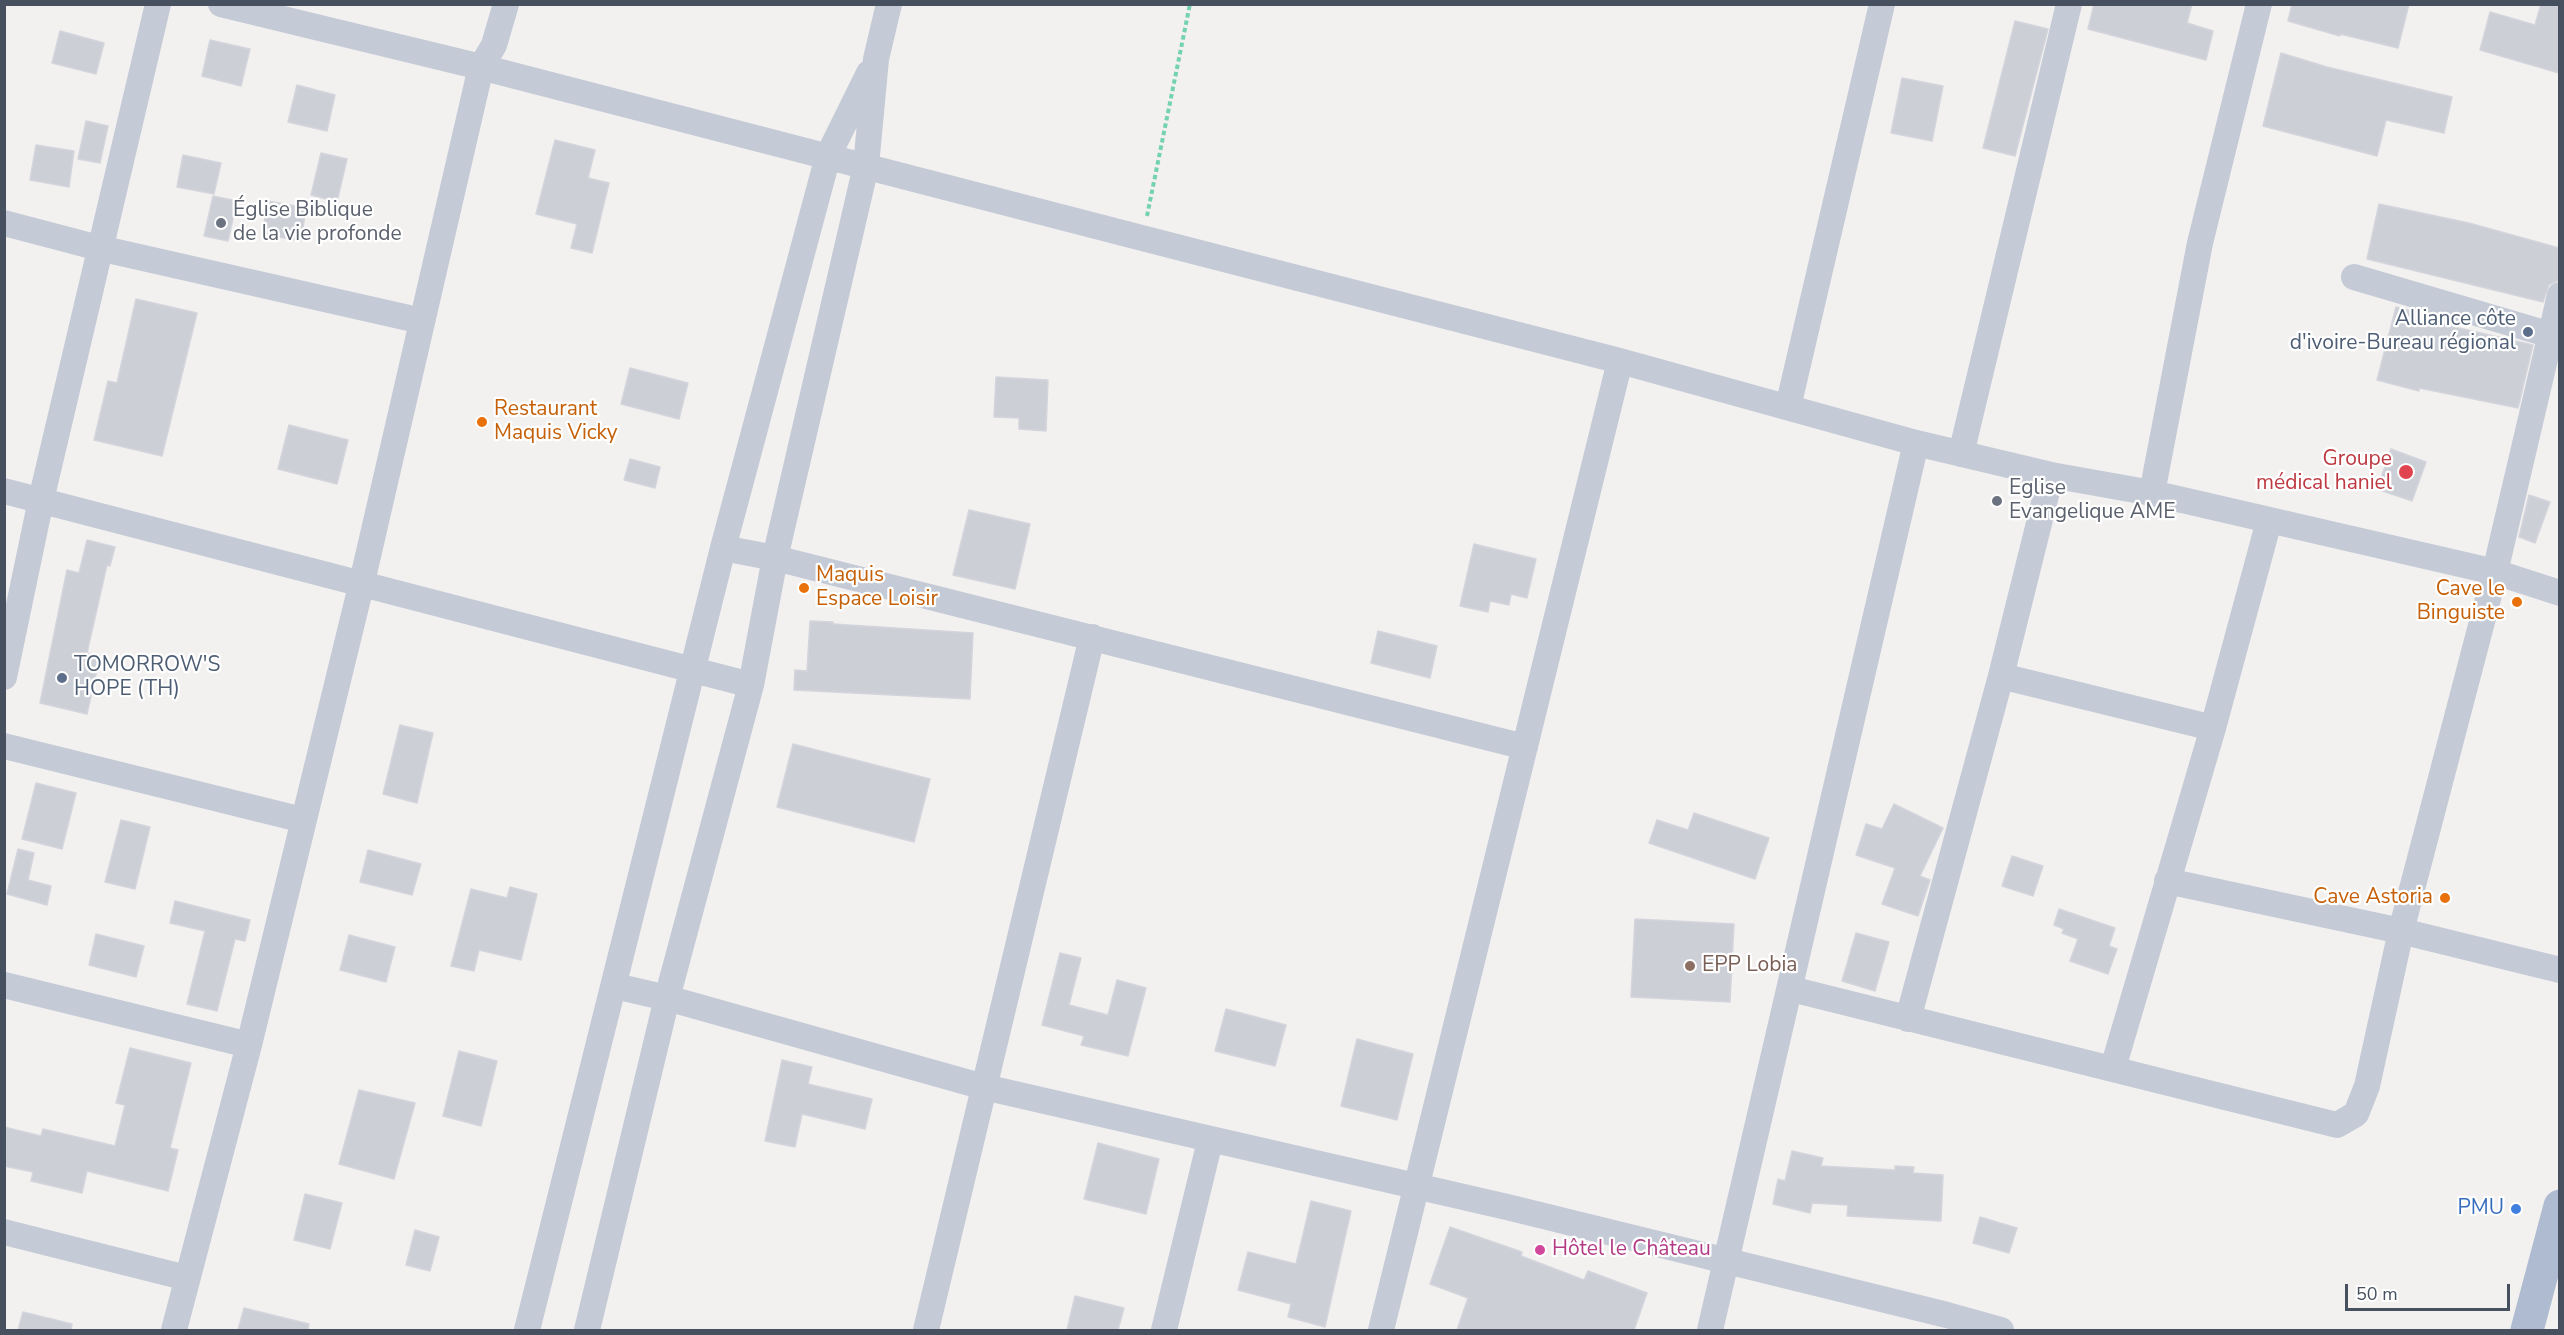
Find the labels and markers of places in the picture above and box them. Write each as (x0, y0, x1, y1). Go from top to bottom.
place label: Église Biblique de la vie profonde (233, 198, 402, 248)
marker: Église Biblique de la vie profonde (214, 216, 228, 230)
place label: Alliance côte d'ivoire-Bureau régional (2290, 307, 2516, 357)
marker: Alliance côte d'ivoire-Bureau régional (2521, 325, 2535, 339)
place label: Restaurant Maquis Vicky (494, 397, 617, 447)
marker: Restaurant Maquis Vicky (475, 415, 489, 429)
place label: Groupe médical haniel (2256, 447, 2392, 497)
marker: Groupe médical haniel (2397, 463, 2415, 481)
place label: Eglise Evangelique AME (2009, 476, 2175, 526)
marker: Eglise Evangelique AME (1990, 494, 2004, 508)
place label: Maquis Espace Loisir (816, 563, 938, 613)
place label: Cave le Binguiste (2417, 577, 2505, 627)
marker: Maquis Espace Loisir (797, 581, 811, 595)
marker: Cave le Binguiste (2510, 595, 2524, 609)
place label: TOMORROW'S HOPE (TH) (74, 653, 220, 703)
marker: TOMORROW'S HOPE (TH) (55, 671, 69, 685)
place label: Cave Astoria (2313, 885, 2433, 911)
marker: Cave Astoria (2438, 891, 2452, 905)
place label: EPP Lobia (1702, 953, 1797, 979)
marker: EPP Lobia (1683, 959, 1697, 973)
place label: PMU (2457, 1196, 2504, 1222)
marker: PMU (2509, 1202, 2523, 1216)
place label: Hôtel le Château (1552, 1237, 1711, 1263)
marker: Hôtel le Château (1533, 1243, 1547, 1257)

